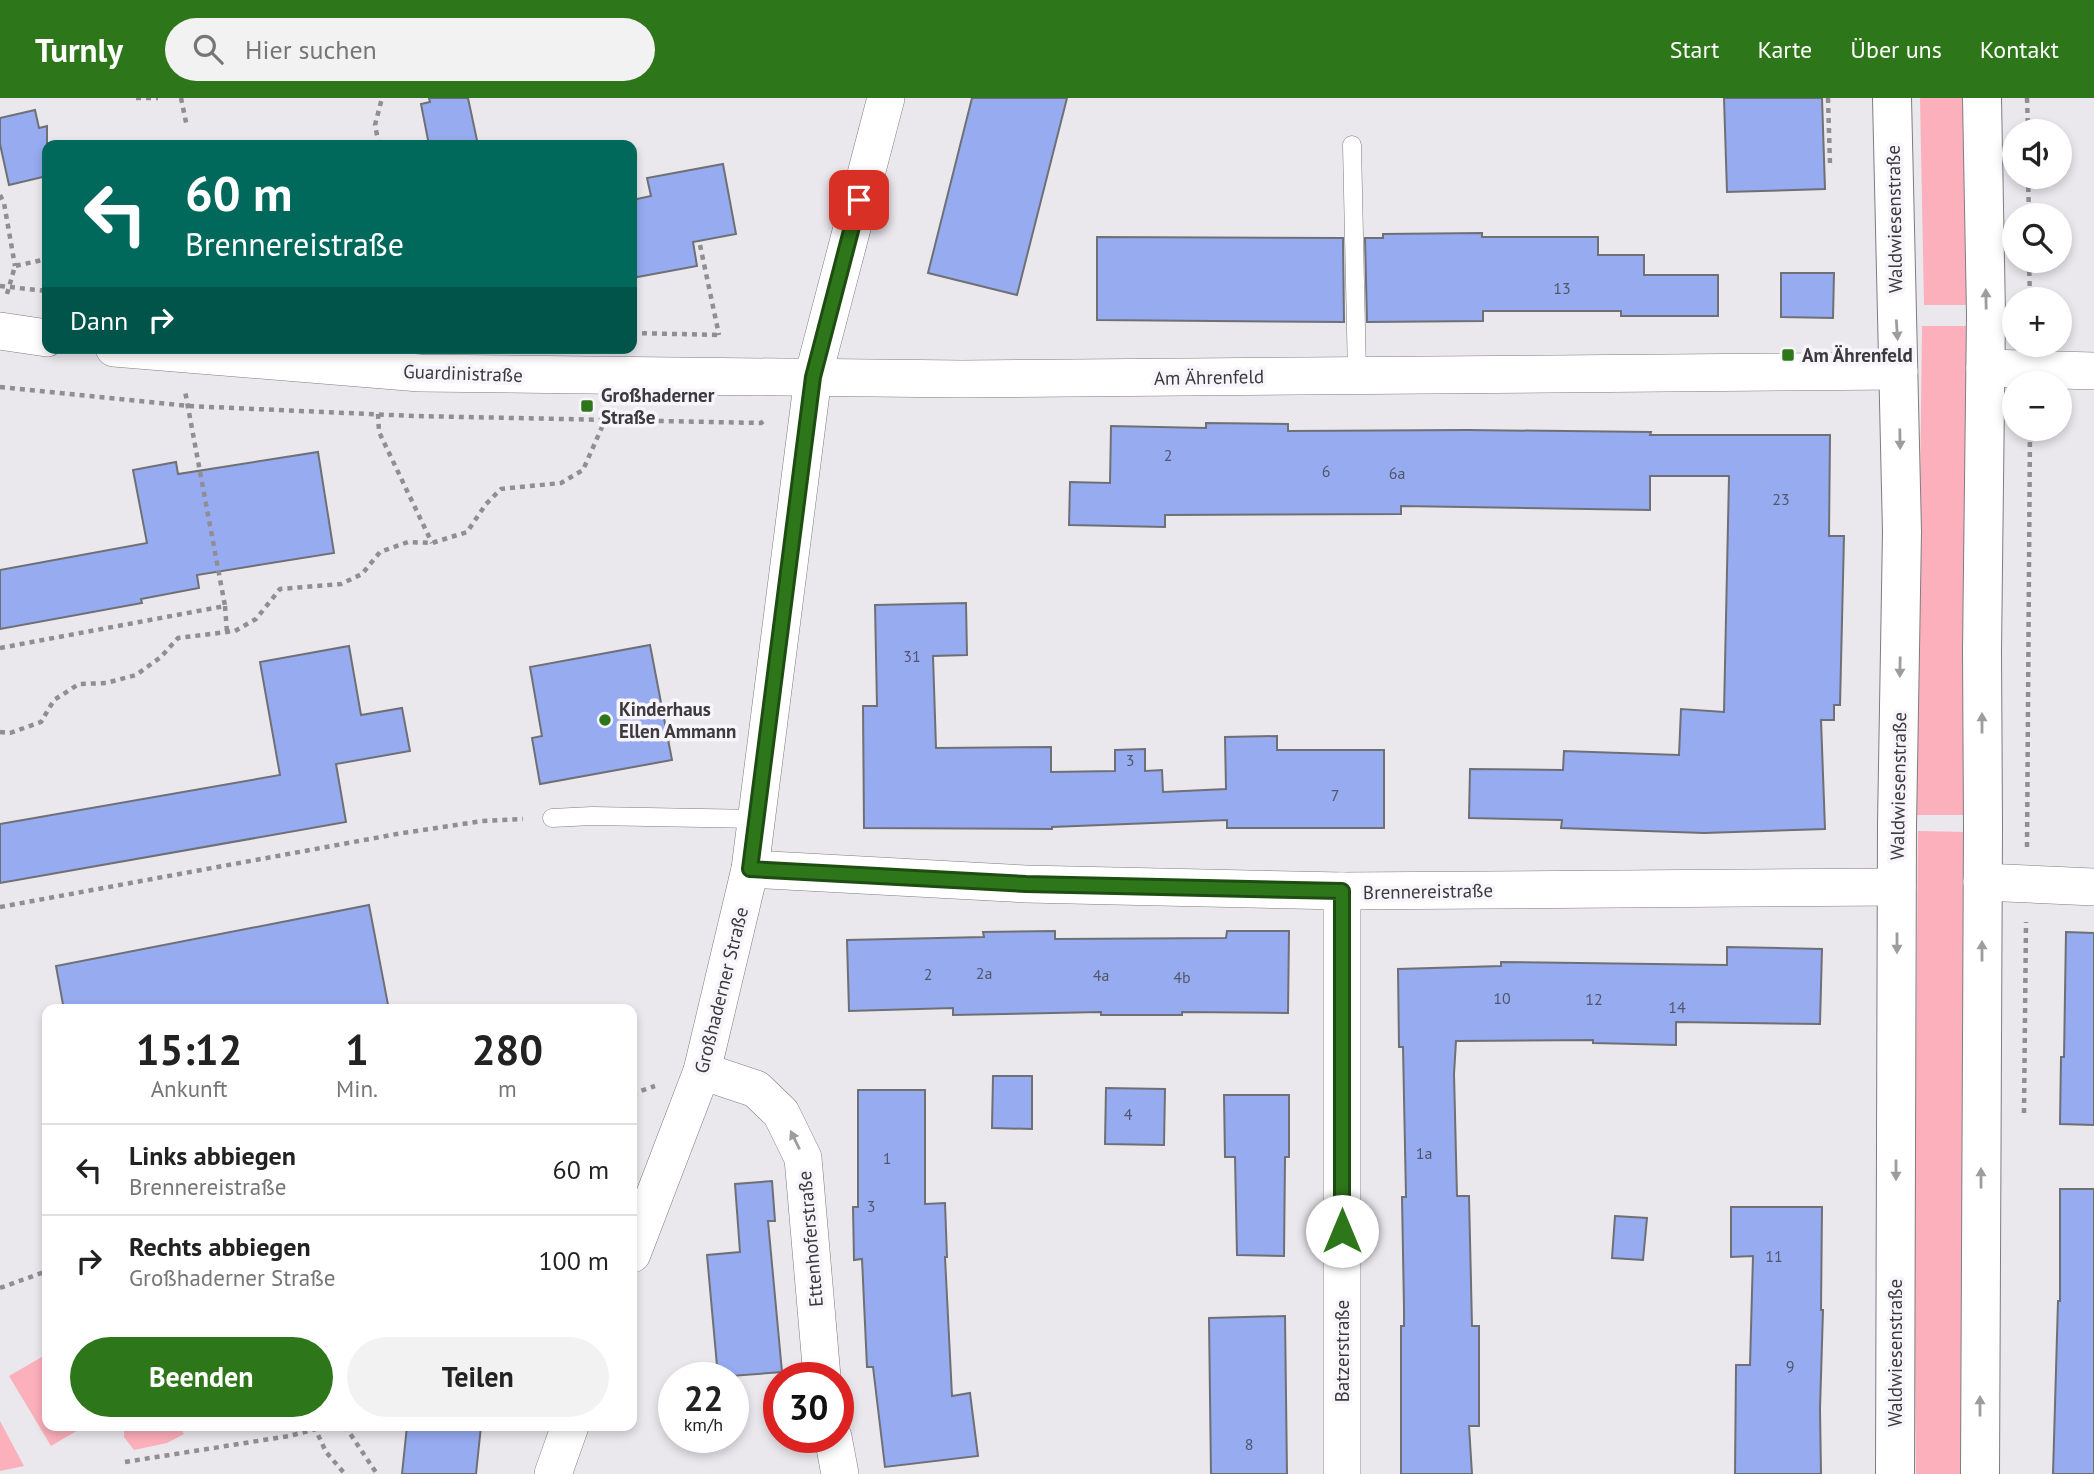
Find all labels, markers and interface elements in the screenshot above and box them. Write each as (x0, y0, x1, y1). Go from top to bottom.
search box (165, 18, 655, 81)
text: Turnly (35, 28, 123, 71)
icon: search (189, 30, 227, 68)
text: Hier suchen (245, 33, 377, 66)
text: Start (1670, 34, 1719, 65)
text: Karte (1757, 34, 1812, 65)
text: Über uns (1850, 34, 1942, 65)
text: Kontakt (1980, 34, 2059, 65)
map controls (2002, 119, 2072, 441)
button: sound (2002, 119, 2072, 189)
street label: Waldwiesenstraße (1881, 145, 1907, 293)
text: 60 m (185, 161, 292, 225)
icon: left (70, 168, 161, 259)
pin (829, 170, 889, 230)
icon: arrive (840, 181, 878, 219)
button: search (2002, 203, 2072, 273)
text: Brennereistraße (185, 223, 404, 265)
house number: 13 (1553, 278, 1571, 298)
button: + (2002, 287, 2072, 357)
one-way arrow (1980, 288, 1991, 310)
icon: right (142, 301, 180, 339)
text: Dann (70, 304, 128, 337)
one-way arrow (1891, 319, 1902, 341)
place label: Am Ährenfeld (1802, 343, 1913, 367)
marker: Am Ährenfeld (1780, 347, 1796, 363)
street label: Guardinistraße (403, 359, 523, 387)
street label: Am Ährenfeld (1154, 364, 1264, 390)
button: − (2002, 371, 2072, 441)
place label: Großhaderner Straße (601, 383, 715, 429)
marker: Großhaderner Straße (579, 398, 595, 414)
one-way arrow (1895, 428, 1906, 450)
house number: 2 (1164, 445, 1172, 465)
house number: 6 (1322, 461, 1330, 481)
house number: 6a (1389, 463, 1405, 483)
house number: 23 (1772, 489, 1790, 509)
house number: 31 (903, 646, 921, 666)
one-way arrow (1894, 656, 1906, 678)
place label: Kinderhaus Ellen Ammann (619, 697, 736, 743)
marker: Kinderhaus Ellen Ammann (597, 712, 613, 728)
street label: Waldwiesenstraße (1885, 712, 1911, 860)
one-way arrow (1976, 712, 1988, 734)
house number: 3 (1126, 750, 1134, 770)
house number: 7 (1331, 785, 1339, 805)
street label: Brennereistraße (1363, 878, 1493, 904)
street label: Großhaderner Straße (689, 904, 753, 1076)
one-way arrow (1891, 932, 1903, 954)
one-way arrow (1976, 940, 1988, 962)
house number: 2a (976, 963, 992, 983)
house number: 2 (924, 964, 932, 984)
house number: 4a (1093, 965, 1109, 985)
house number: 4b (1173, 967, 1191, 987)
house number: 10 (1493, 988, 1511, 1008)
house number: 12 (1585, 989, 1603, 1009)
house number: 14 (1668, 997, 1686, 1017)
text: 15:12 (136, 1022, 242, 1077)
text: 1 (345, 1022, 369, 1077)
text: 280 (472, 1022, 543, 1077)
text: Ankunft (151, 1074, 227, 1103)
text: Min. (336, 1074, 378, 1103)
text: m (498, 1074, 517, 1103)
house number: 4 (1124, 1104, 1133, 1124)
one-way arrow (789, 1130, 800, 1150)
text: Links abbiegen (129, 1139, 296, 1172)
house number: 1a (1416, 1143, 1432, 1163)
house number: 1 (883, 1148, 891, 1168)
icon: left (70, 1151, 108, 1189)
text: 60 m (553, 1153, 609, 1186)
one-way arrow (1890, 1160, 1902, 1182)
one-way arrow (1975, 1167, 1987, 1189)
street label: Ettenhoferstraße (792, 1170, 828, 1308)
text: Brennereistraße (129, 1172, 286, 1201)
position arrow (1305, 1194, 1379, 1268)
house number: 3 (867, 1196, 875, 1216)
text: Rechts abbiegen (129, 1230, 311, 1263)
icon: right (70, 1242, 108, 1280)
text: 100 m (538, 1244, 609, 1277)
house number: 11 (1765, 1246, 1783, 1266)
text: Großhaderner Straße (129, 1263, 335, 1292)
street label: Waldwiesenstraße (1883, 1279, 1907, 1427)
street label: Batzerstraße (1330, 1300, 1354, 1402)
button: Beenden (70, 1337, 333, 1417)
button: Teilen (347, 1337, 609, 1417)
house number: 9 (1786, 1356, 1794, 1376)
speed limit sign: 30 (763, 1362, 854, 1453)
text: 22 (684, 1375, 723, 1421)
one-way arrow (1974, 1395, 1986, 1417)
text: km/h (684, 1413, 723, 1436)
house number: 8 (1245, 1434, 1253, 1454)

